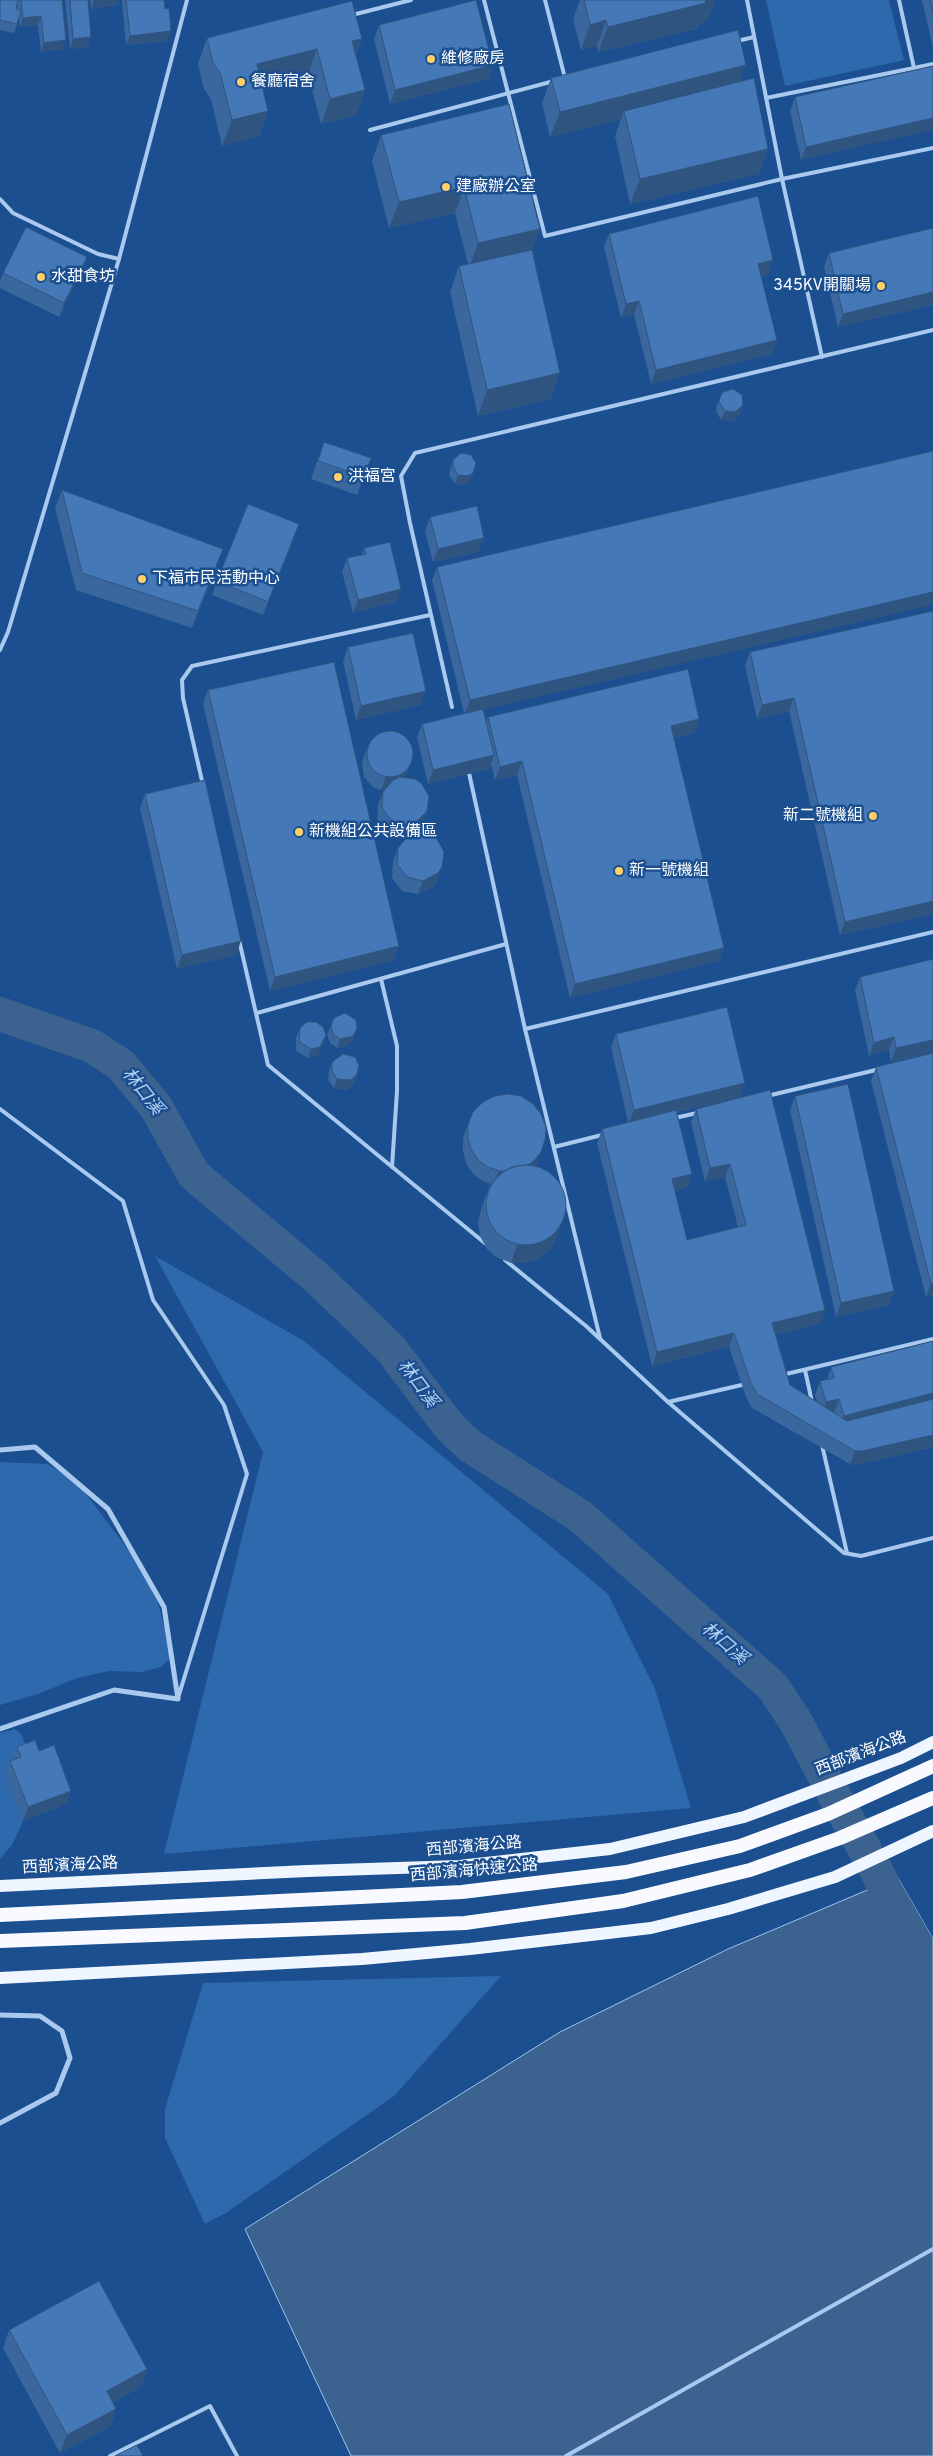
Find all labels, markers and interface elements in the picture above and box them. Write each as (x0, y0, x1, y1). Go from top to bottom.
place label: 維修廠房 (441, 49, 505, 69)
marker: 維修廠房 (425, 53, 437, 65)
place label: 餐廳宿舍 (251, 72, 315, 92)
marker: 餐廳宿舍 (235, 76, 247, 88)
place label: 建廠辦公室 (456, 177, 536, 197)
marker: 建廠辦公室 (440, 181, 452, 193)
place label: 水甜食坊 (51, 267, 115, 287)
marker: 水甜食坊 (35, 271, 47, 283)
place label: 345KV開關場 (773, 276, 871, 296)
marker: 345KV開關場 (875, 280, 887, 292)
place label: 洪福宮 (348, 467, 396, 487)
marker: 洪福宮 (332, 471, 344, 483)
place label: 下福市民活動中心 (152, 569, 280, 589)
marker: 下福市民活動中心 (136, 573, 148, 585)
place label: 新二號機組 (783, 806, 863, 826)
marker: 新二號機組 (867, 810, 879, 822)
place label: 新機組公共設備區 (309, 822, 437, 842)
marker: 新機組公共設備區 (293, 826, 305, 838)
place label: 新一號機組 (629, 861, 709, 881)
marker: 新一號機組 (613, 865, 625, 877)
water label: 林口溪 (116, 1064, 170, 1123)
water label: 林口溪 (392, 1356, 444, 1415)
water label: 林口溪 (696, 1618, 754, 1672)
street label: 西部濱海公路 (813, 1727, 909, 1781)
street label: 西部濱海公路 (425, 1833, 523, 1861)
street label: 西部濱海公路 (22, 1854, 118, 1878)
street label: 西部濱海快速公路 (409, 1855, 539, 1887)

